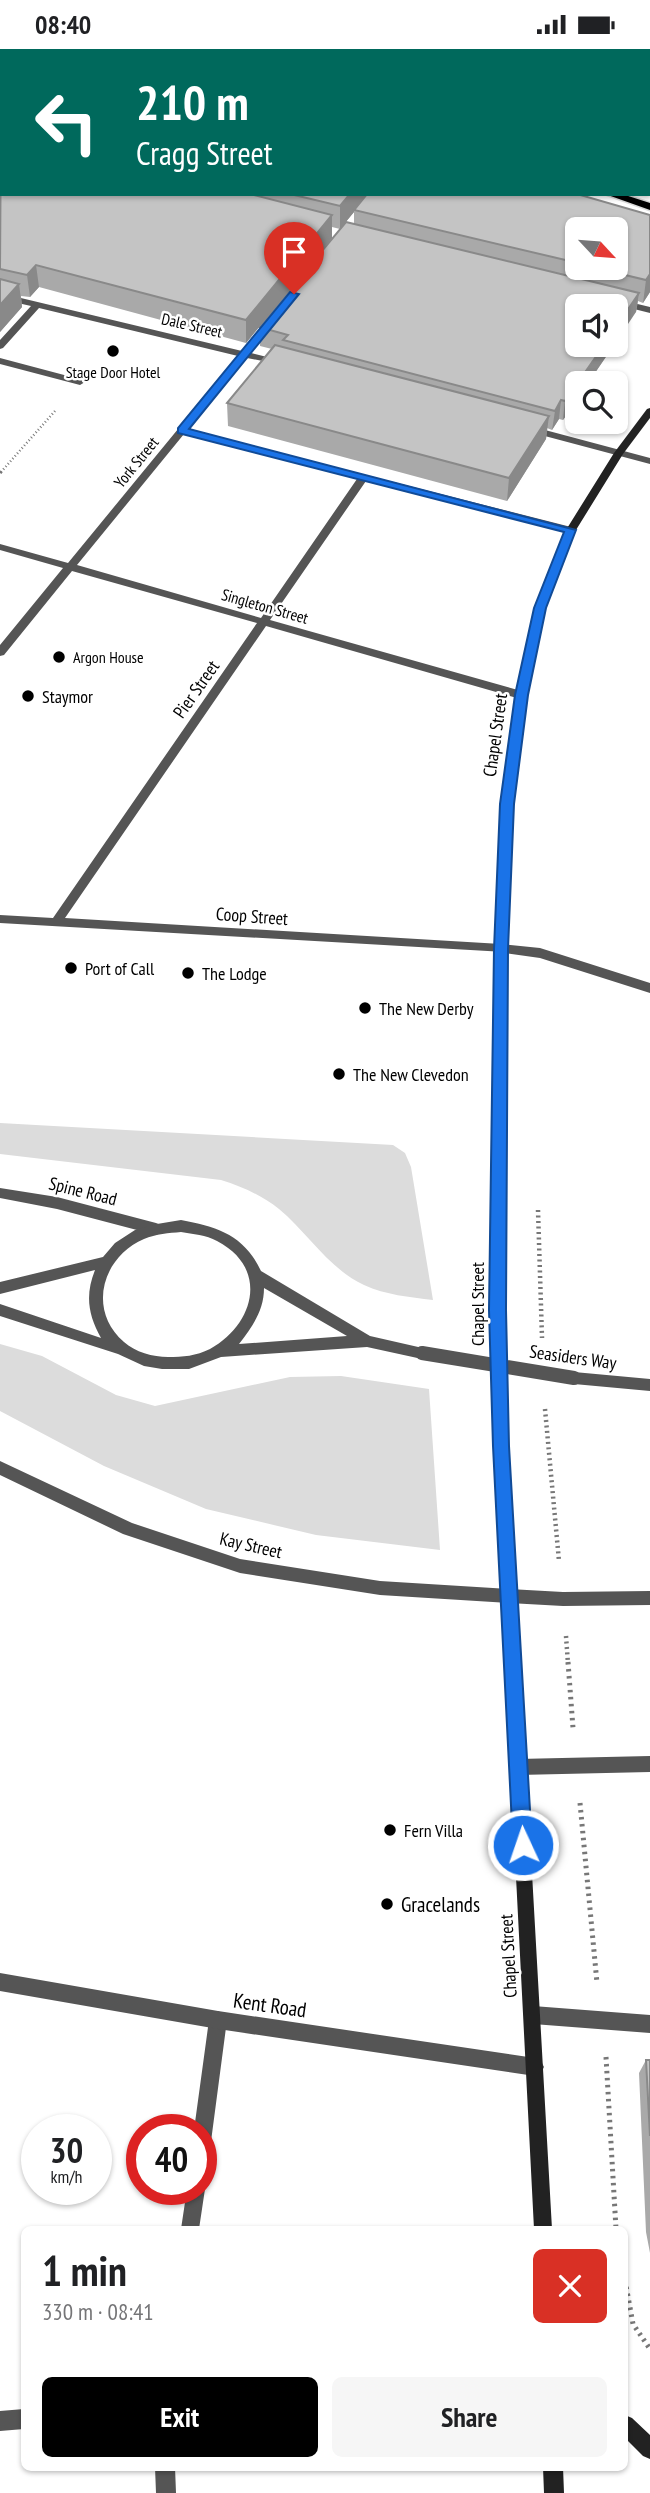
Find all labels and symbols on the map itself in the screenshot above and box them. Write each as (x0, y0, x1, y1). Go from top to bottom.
north arrow (565, 217, 628, 280)
pin (264, 222, 324, 294)
street label: Dale Street (160, 308, 225, 342)
marker: Stage Door Hotel (105, 343, 121, 359)
place label: Stage Door Hotel (66, 362, 161, 382)
street label: York Street (109, 432, 163, 492)
street label: Singleton Street (219, 584, 311, 628)
place label: Argon House (73, 647, 144, 667)
marker: Argon House (51, 649, 67, 665)
street label: Pier Street (168, 656, 224, 722)
place label: Staymor (42, 685, 93, 708)
marker: Staymor (20, 688, 36, 704)
street label: Chapel Street (478, 692, 512, 778)
street label: Coop Street (215, 902, 289, 930)
place label: Port of Call (85, 957, 155, 980)
marker: Port of Call (63, 960, 79, 976)
place label: The Lodge (202, 962, 267, 985)
marker: The Lodge (180, 965, 196, 981)
place label: The New Derby (379, 997, 474, 1020)
marker: The New Derby (357, 1000, 373, 1016)
place label: The New Clevedon (353, 1063, 469, 1086)
marker: The New Clevedon (331, 1066, 347, 1082)
street label: Spine Road (47, 1171, 119, 1211)
street label: Chapel Street (466, 1262, 489, 1346)
street label: Seasiders Way (528, 1340, 618, 1375)
street label: Kay Street (218, 1527, 284, 1563)
position arrow (486, 1808, 560, 1882)
place label: Fern Villa (404, 1819, 463, 1842)
marker: Fern Villa (382, 1822, 398, 1838)
place label: Gracelands (401, 1891, 480, 1918)
marker: Gracelands (379, 1896, 395, 1912)
street label: Chapel Street (494, 1913, 522, 1998)
street label: Kent Road (232, 1987, 308, 2023)
speed limit sign: 40 (126, 2114, 217, 2205)

